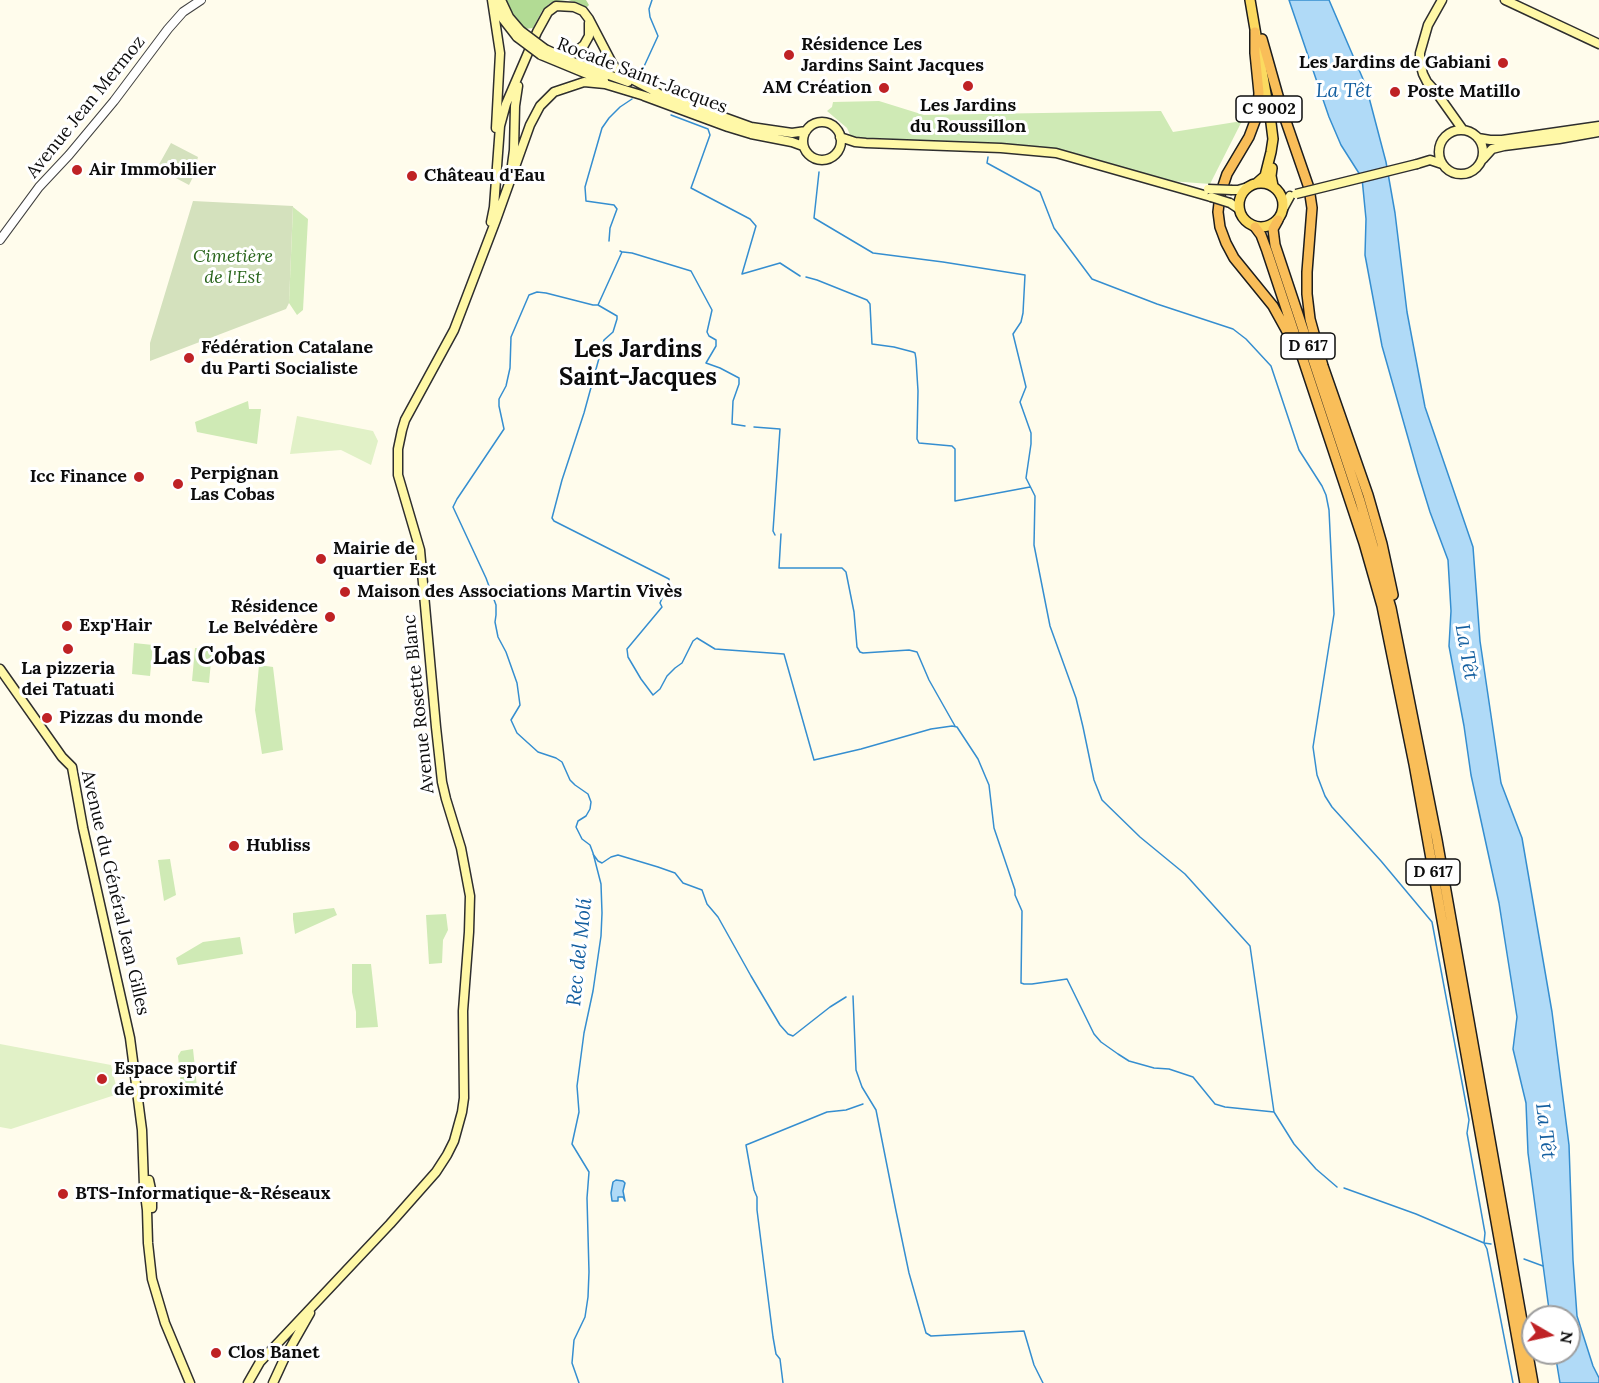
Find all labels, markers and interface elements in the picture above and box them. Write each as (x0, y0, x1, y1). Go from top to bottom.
street label: Avenue Jean Mermoz (22, 32, 150, 182)
street label: Rocade Saint-Jacques (554, 34, 730, 118)
place label: Résidence Les Jardins Saint Jacques (801, 34, 984, 76)
marker: Résidence Les Jardins Saint Jacques (782, 48, 796, 62)
place label: Les Jardins de Gabiani (1299, 52, 1491, 74)
marker: Les Jardins de Gabiani (1496, 56, 1510, 70)
place label: AM Création (763, 77, 872, 99)
marker: Les Jardins du Roussillon (961, 79, 975, 93)
water label: La Têt (1316, 79, 1372, 103)
marker: AM Création (877, 81, 891, 95)
place label: Poste Matillo (1407, 81, 1520, 103)
marker: Poste Matillo (1388, 85, 1402, 99)
place label: Les Jardins du Roussillon (910, 95, 1026, 138)
road number: C 9002 (1236, 96, 1302, 122)
place label: Air Immobilier (89, 159, 216, 181)
marker: Air Immobilier (70, 163, 84, 177)
place label: Château d'Eau (424, 165, 545, 187)
marker: Château d'Eau (405, 169, 419, 183)
park label: Cimetière de l'Est (193, 246, 273, 288)
road number: D 617 (1281, 333, 1335, 359)
district label: Les Jardins Saint-Jacques (559, 336, 717, 392)
place label: Fédération Catalane du Parti Socialiste (201, 337, 373, 380)
marker: Fédération Catalane du Parti Socialiste (182, 351, 196, 365)
place label: Perpignan Las Cobas (190, 463, 279, 506)
place label: Icc Finance (30, 466, 127, 488)
marker: Icc Finance (132, 470, 146, 484)
marker: Perpignan Las Cobas (171, 477, 185, 491)
place label: Mairie de quartier Est (333, 538, 436, 580)
marker: Mairie de quartier Est (314, 552, 328, 566)
place label: Maison des Associations Martin Vivès (357, 581, 682, 603)
marker: Maison des Associations Martin Vivès (338, 585, 352, 599)
place label: Résidence Le Belvédère (208, 596, 318, 638)
marker: Résidence Le Belvédère (323, 610, 337, 624)
street label: Avenue Rosette Blanc (399, 613, 439, 795)
place label: Exp'Hair (79, 615, 152, 637)
marker: Exp'Hair (60, 619, 74, 633)
water label: La Têt (1449, 622, 1483, 682)
marker: La pizzeria dei Tatuati (61, 642, 75, 656)
district label: Las Cobas (153, 643, 265, 671)
place label: La pizzeria dei Tatuati (21, 658, 115, 700)
place label: Pizzas du monde (59, 707, 203, 729)
marker: Pizzas du monde (40, 711, 54, 725)
street label: Avenue du Général Jean Gilles (76, 769, 154, 1017)
place label: Hubliss (246, 835, 310, 857)
marker: Hubliss (227, 839, 241, 853)
road number: D 617 (1406, 859, 1460, 885)
water label: Rec del Molí (562, 897, 598, 1007)
place label: Espace sportif de proximité (114, 1058, 236, 1100)
marker: Espace sportif de proximité (95, 1072, 109, 1086)
water label: La Têt (1530, 1102, 1560, 1160)
place label: BTS-Informatique-&-Réseaux (75, 1183, 330, 1205)
marker: BTS-Informatique-&-Réseaux (56, 1187, 70, 1201)
north arrow (1521, 1305, 1581, 1365)
text: N (1556, 1330, 1578, 1345)
place label: Clos Banet (228, 1342, 320, 1364)
marker: Clos Banet (209, 1346, 223, 1360)

